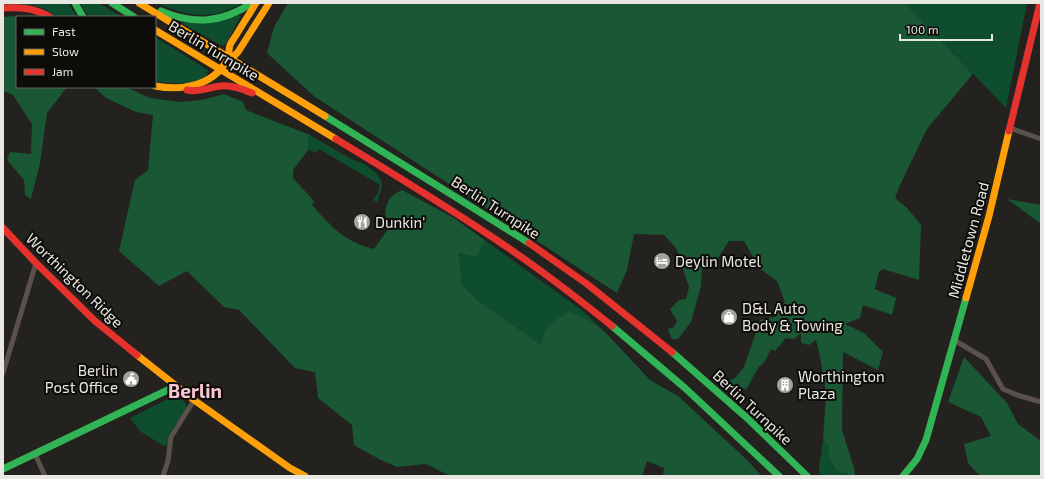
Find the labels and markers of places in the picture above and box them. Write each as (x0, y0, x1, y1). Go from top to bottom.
restaurant icon: Dunkin' (352, 212, 372, 232)
place label: Dunkin' (375, 213, 425, 231)
hotel icon: Deylin Motel (652, 251, 672, 271)
place label: Deylin Motel (675, 252, 762, 270)
place label: D&L Auto Body & Towing (742, 299, 843, 334)
shop icon: D&L Auto Body & Towing (719, 307, 739, 327)
place label: Berlin Post Office (45, 361, 118, 396)
place label: Worthington Plaza (798, 367, 885, 402)
public building icon: Berlin Post Office (121, 369, 141, 389)
building icon: Worthington Plaza (775, 375, 795, 395)

